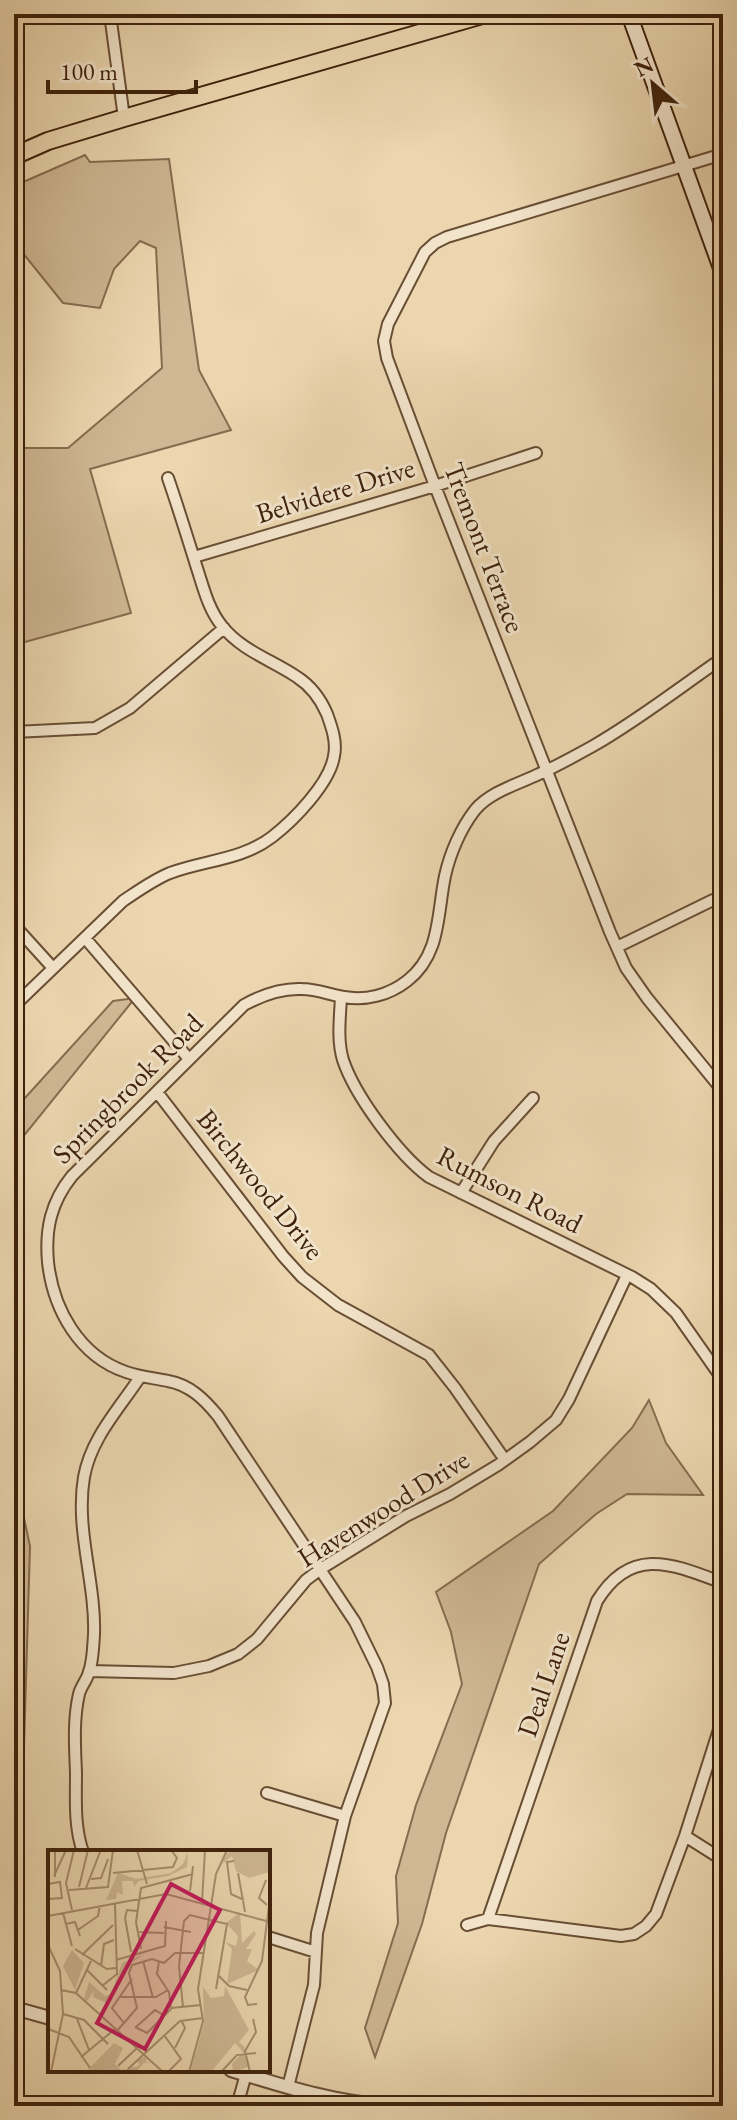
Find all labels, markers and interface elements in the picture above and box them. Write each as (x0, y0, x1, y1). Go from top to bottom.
scale bar (48, 44, 196, 94)
north arrow (613, 44, 693, 124)
text: N (629, 50, 659, 84)
text: 100 m (60, 56, 118, 87)
street label: Belvidere Drive (251, 449, 419, 531)
street label: Tremont Terrace (436, 457, 534, 637)
street label: Springbrook Road (44, 1004, 211, 1171)
street label: Birchwood Drive (189, 1101, 333, 1267)
street label: Rumson Road (431, 1137, 589, 1241)
street label: Havenwood Drive (291, 1441, 476, 1575)
street label: Deal Lane (508, 1627, 578, 1741)
inset map (48, 1850, 270, 2072)

